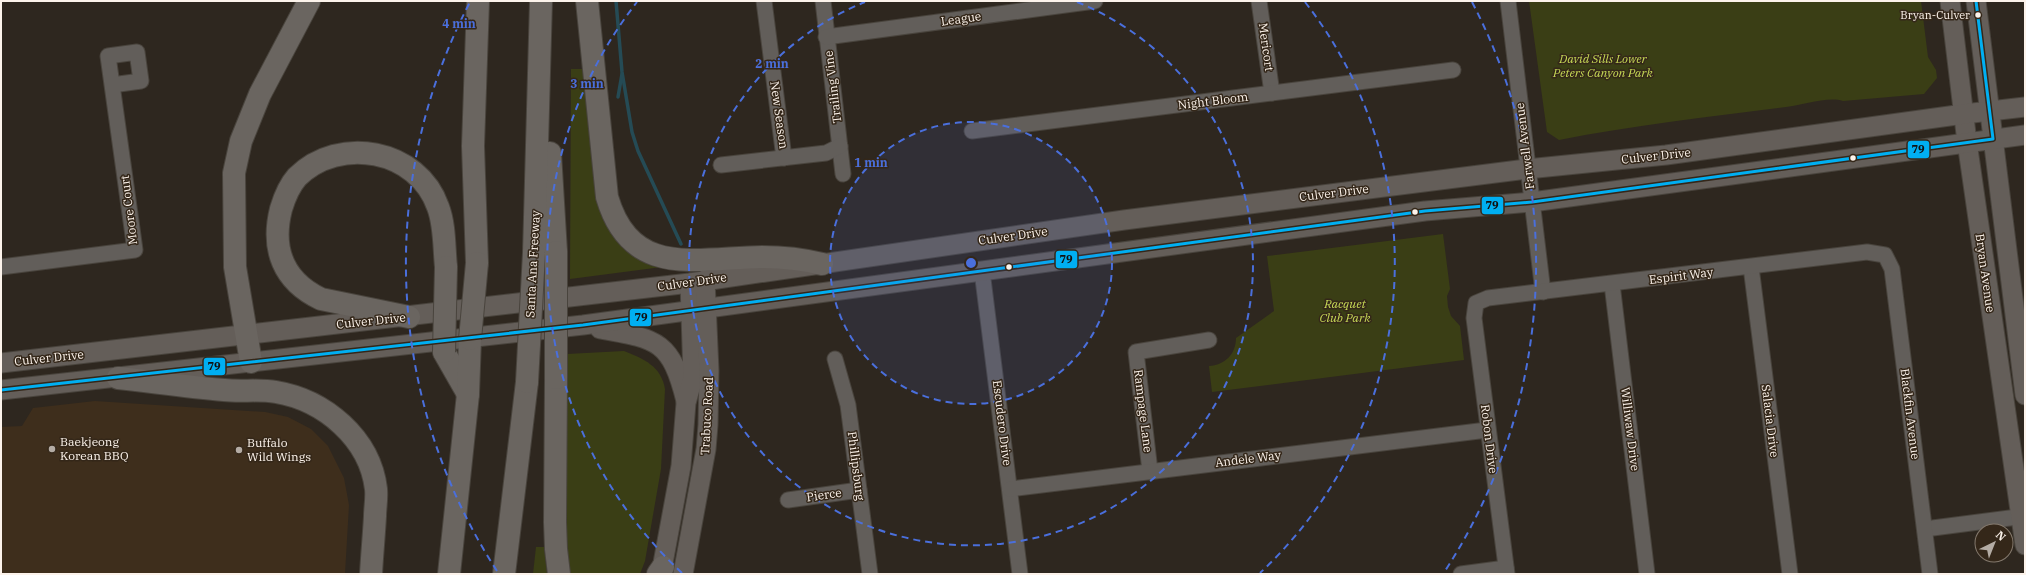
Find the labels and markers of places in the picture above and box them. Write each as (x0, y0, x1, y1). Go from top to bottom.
place label: Bryan-Culver (1900, 8, 1970, 22)
marker: Bryan-Culver (1973, 10, 1983, 20)
unlabelled marker (1848, 153, 1858, 163)
unlabelled marker (1410, 207, 1420, 217)
centre of rings (964, 256, 978, 270)
unlabelled marker (1004, 262, 1014, 272)
place label: Baekjeong Korean BBQ (60, 434, 129, 463)
place label: Buffalo Wild Wings (247, 435, 311, 464)
marker: Baekjeong Korean BBQ (47, 444, 57, 454)
marker: Buffalo Wild Wings (234, 445, 244, 455)

